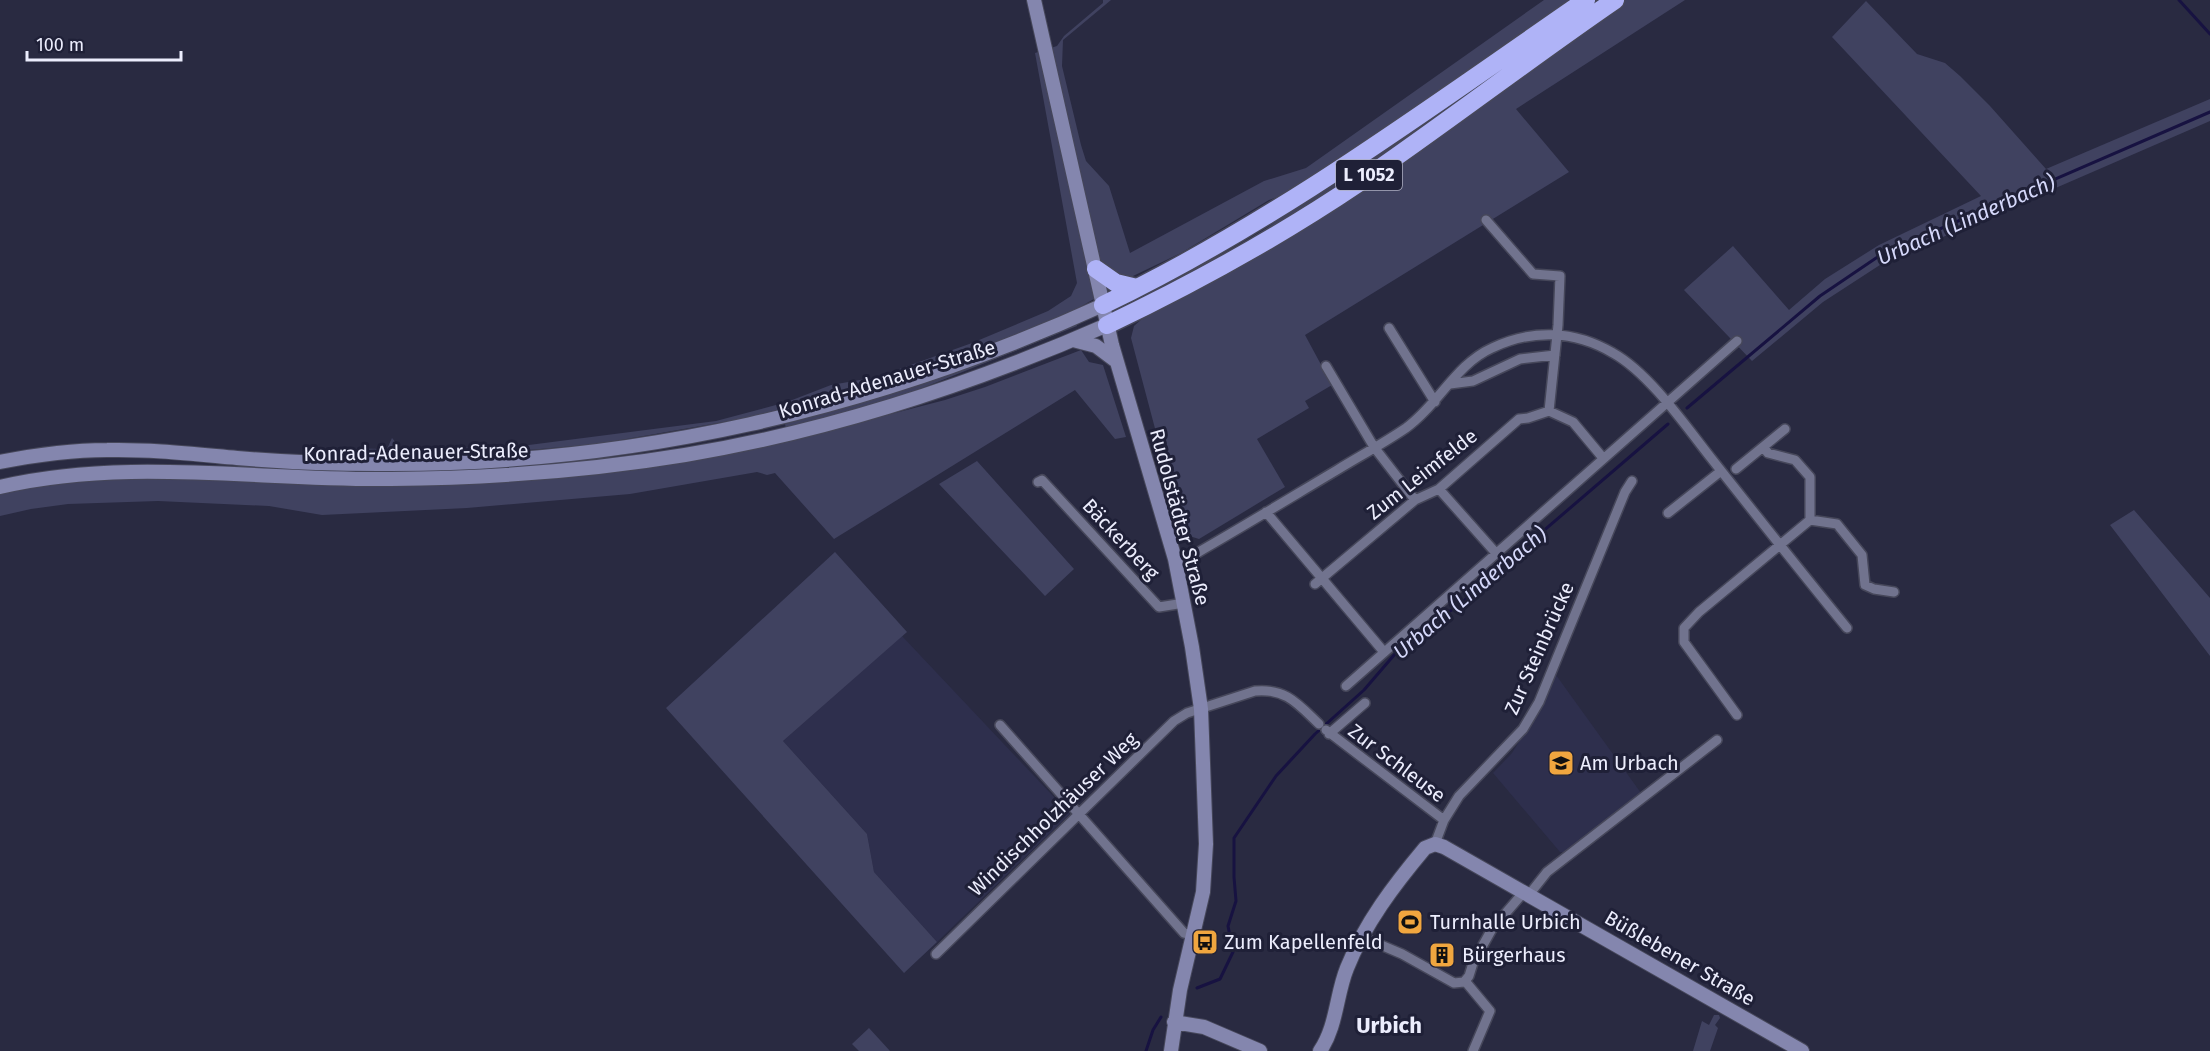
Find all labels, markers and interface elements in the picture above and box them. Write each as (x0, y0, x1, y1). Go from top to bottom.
scale bar (27, 24, 182, 62)
text: 100 m (36, 34, 84, 56)
road number: L 1052 (1336, 160, 1402, 190)
water label: Urbach (Linderbach) (1873, 169, 2060, 271)
street label: Konrad-Adenauer-Straße (776, 335, 998, 423)
street label: Zum Leimfelde (1362, 424, 1482, 524)
street label: Rudolstädter Straße (1145, 426, 1215, 608)
street label: Konrad-Adenauer-Straße (303, 438, 529, 466)
street label: Bäckerberg (1077, 494, 1165, 585)
water label: Urbach (Linderbach) (1388, 521, 1552, 665)
street label: Zur Steinbrücke (1499, 578, 1579, 718)
street label: Zur Schleuse (1344, 719, 1450, 807)
street label: Windischholzhäuser Weg (964, 727, 1143, 901)
school or university icon: Am Urbach (1546, 748, 1576, 778)
place label: Am Urbach (1580, 751, 1679, 775)
street label: Büßlebener Straße (1601, 905, 1759, 1011)
sports icon: Turnhalle Urbich (1395, 907, 1425, 937)
place label: Turnhalle Urbich (1430, 910, 1581, 934)
bus stop icon: Zum Kapellenfeld (1190, 927, 1220, 957)
place label: Zum Kapellenfeld (1224, 930, 1383, 954)
building icon: Bürgerhaus (1427, 940, 1457, 970)
place label: Bürgerhaus (1462, 943, 1566, 967)
district label: Urbich (1356, 1012, 1422, 1039)

